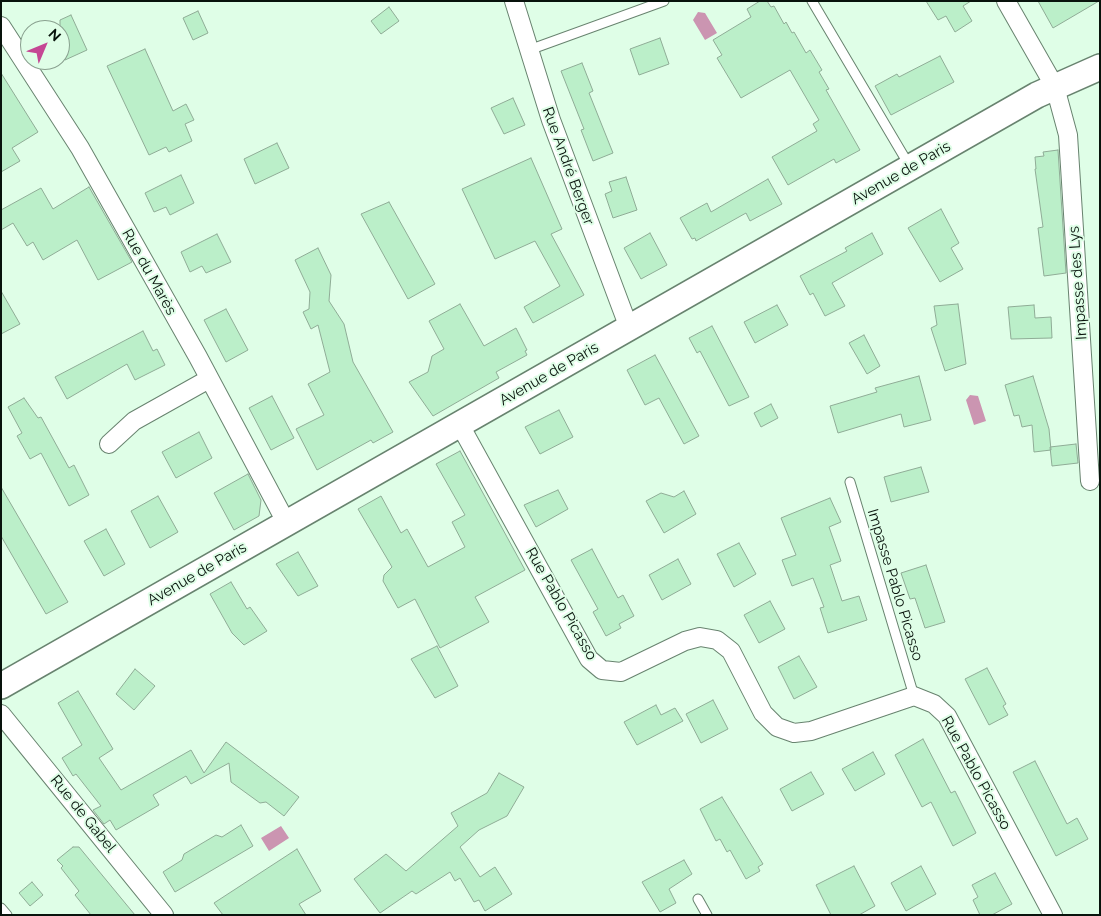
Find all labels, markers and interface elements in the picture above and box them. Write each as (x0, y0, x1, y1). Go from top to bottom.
north arrow (20, 20, 70, 70)
text: N (45, 26, 64, 45)
street label: Rue André Berger (538, 105, 598, 227)
street label: Avenue de Paris (848, 137, 954, 209)
street label: Rue du Marès (118, 226, 180, 318)
street label: Impasse des Lys (1065, 226, 1091, 340)
street label: Avenue de Paris (496, 338, 602, 410)
street label: Impasse Pablo Picasso (863, 507, 927, 663)
street label: Avenue de Paris (144, 538, 250, 610)
street label: Rue Pablo Picasso (521, 544, 601, 664)
street label: Rue Pablo Picasso (937, 713, 1015, 833)
street label: Rue de Gabel (46, 772, 120, 856)

